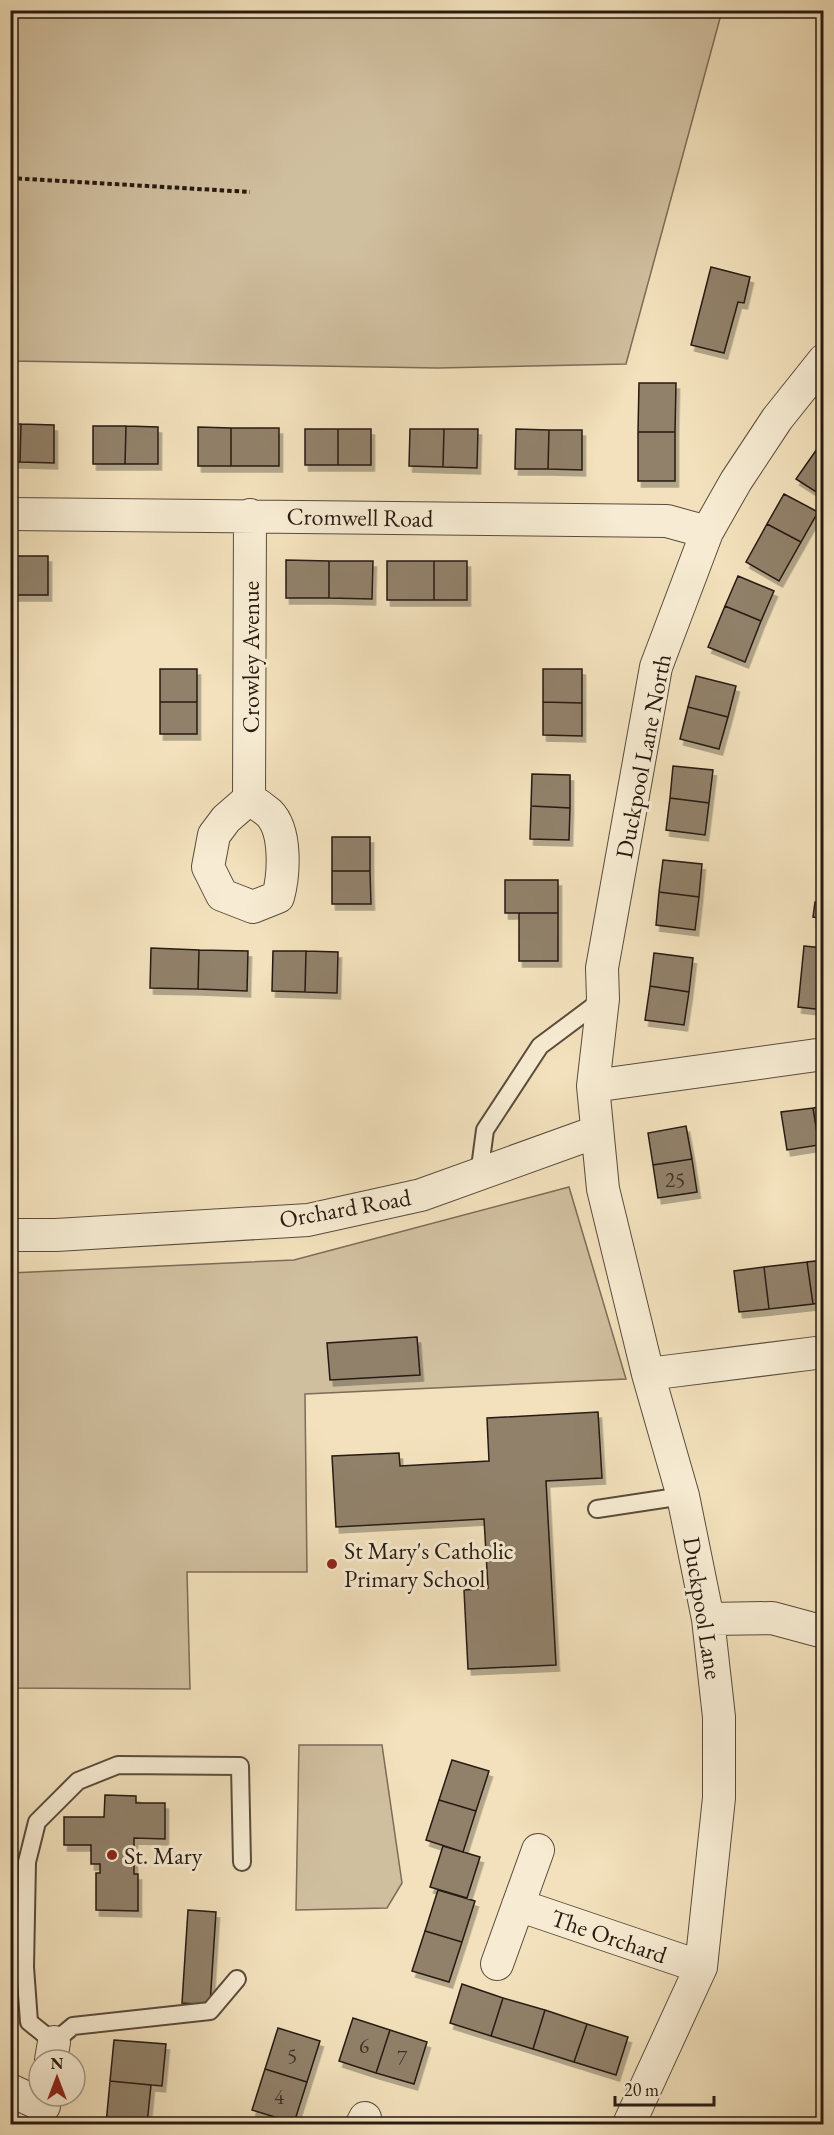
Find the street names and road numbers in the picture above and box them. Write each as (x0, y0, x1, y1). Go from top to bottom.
street label: Cromwell Road (286, 500, 434, 534)
street label: Crowley Avenue (235, 581, 266, 733)
street label: Duckpool Lane North (608, 651, 678, 861)
street label: Orchard Road (277, 1181, 414, 1235)
street label: Duckpool Lane (676, 1535, 730, 1681)
street label: The Orchard (547, 1902, 672, 1971)

